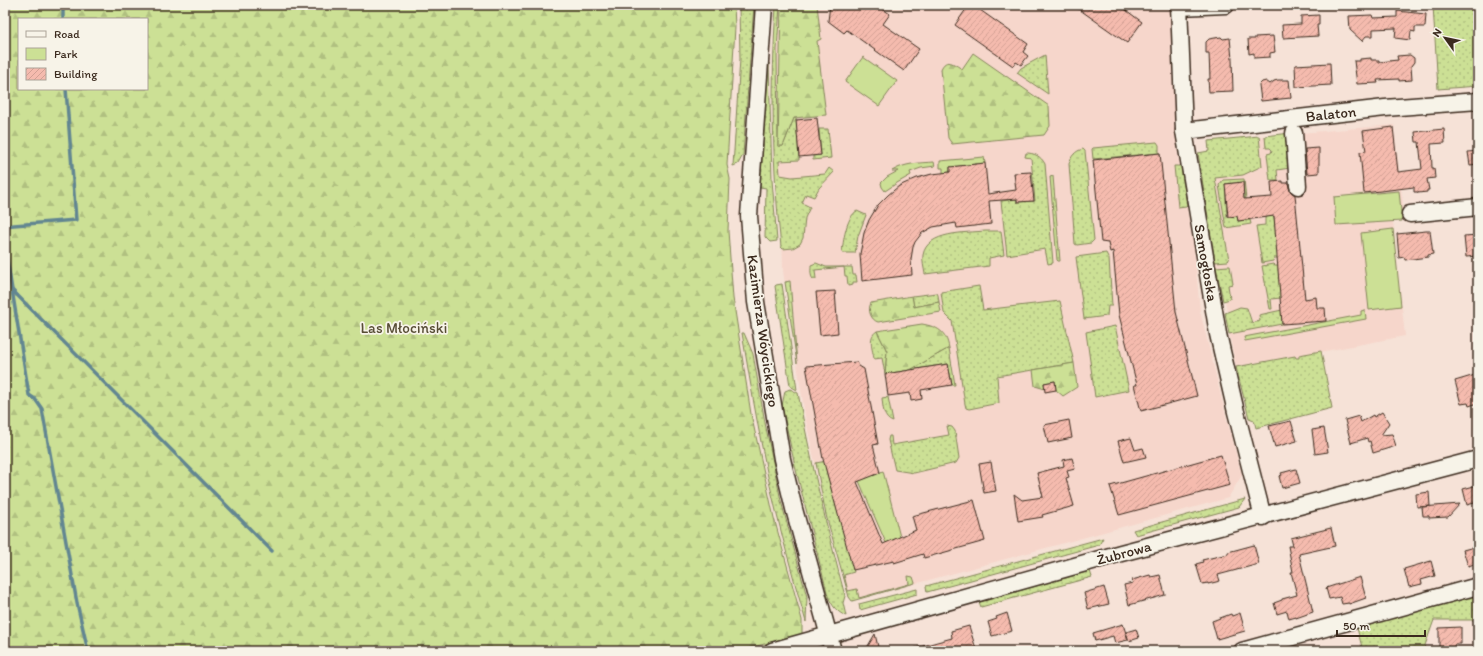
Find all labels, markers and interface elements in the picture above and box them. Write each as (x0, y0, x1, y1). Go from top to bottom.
legend (18, 18, 148, 90)
north arrow (1425, 18, 1465, 58)
text: N (1430, 26, 1445, 39)
text: Road (54, 27, 80, 41)
text: Park (54, 47, 78, 61)
text: Building (54, 67, 98, 81)
street label: Balaton (1305, 102, 1358, 126)
street label: Samogłoska (1190, 223, 1222, 303)
street label: Kazimierza Wóycickiego (743, 254, 783, 408)
park label: Las Młociński (361, 319, 447, 337)
street label: Żubrowa (1095, 537, 1154, 569)
scale bar (1337, 612, 1425, 638)
text: 50 m (1343, 619, 1369, 633)

